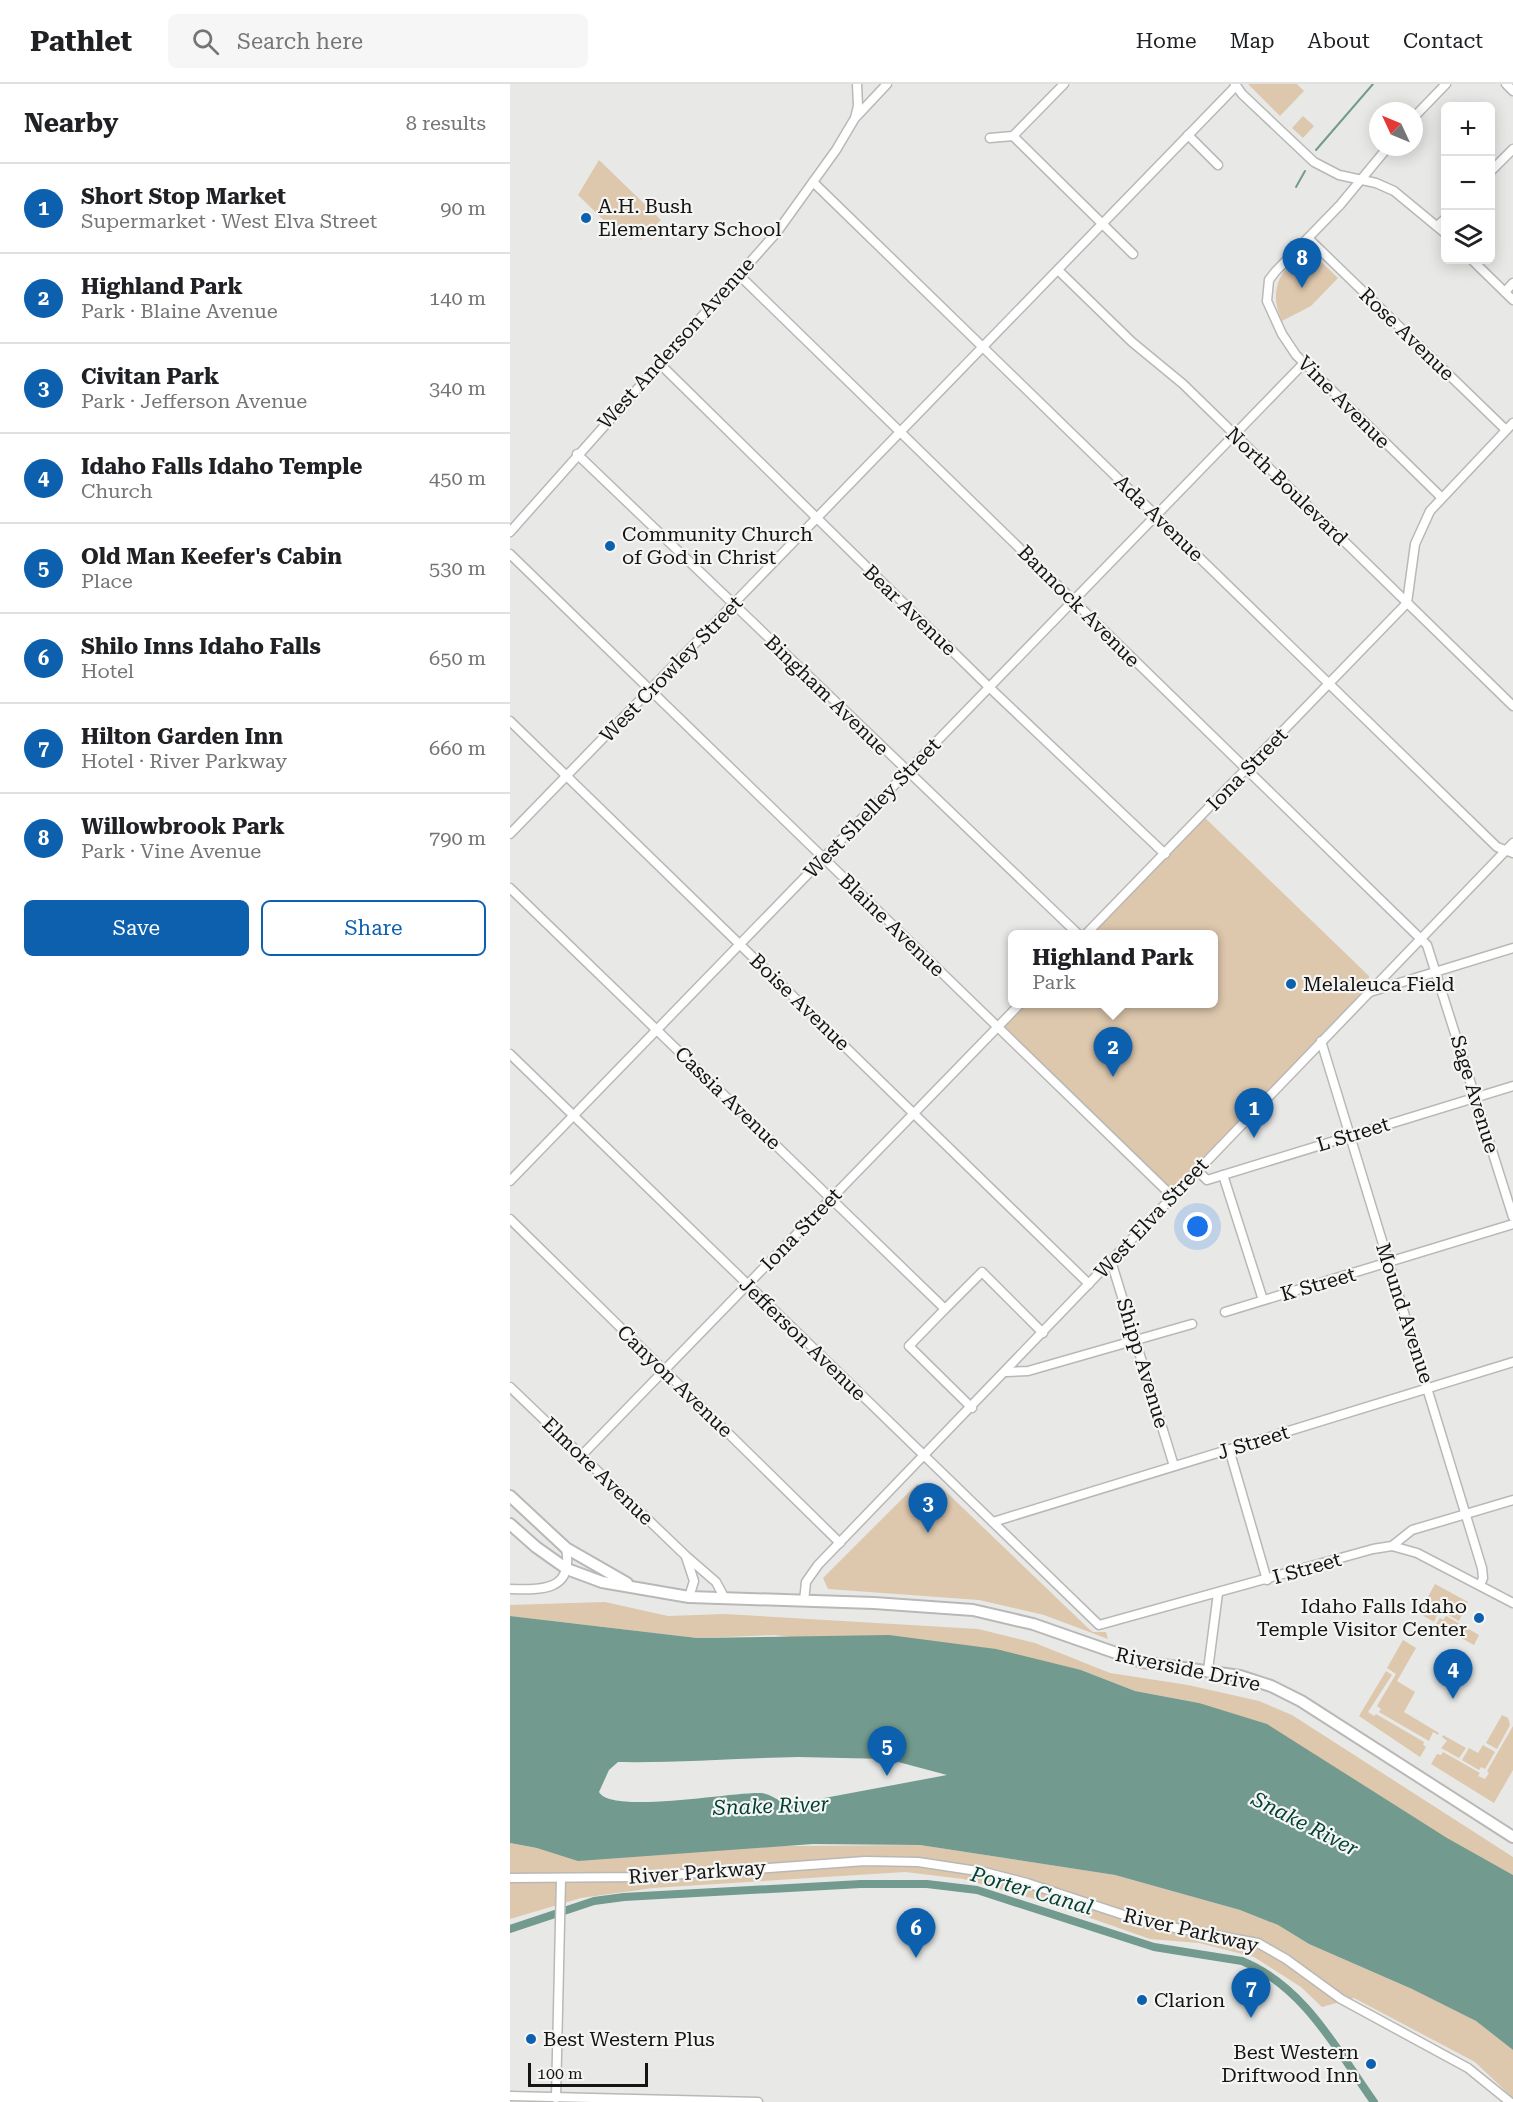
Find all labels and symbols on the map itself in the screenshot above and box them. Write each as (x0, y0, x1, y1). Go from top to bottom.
north arrow (1369, 102, 1423, 156)
place label: A.H. Bush Elementary School (598, 194, 781, 241)
marker: A.H. Bush Elementary School (579, 211, 593, 225)
pin: 8 (1282, 238, 1322, 288)
street label: West Anderson Avenue (593, 252, 759, 434)
street label: Rose Avenue (1354, 283, 1460, 385)
street label: Vine Avenue (1293, 351, 1395, 453)
street label: North Boulevard (1221, 422, 1353, 550)
street label: Ada Avenue (1110, 470, 1208, 566)
place label: Community Church of God in Christ (622, 522, 813, 569)
marker: Community Church of God in Christ (603, 539, 617, 553)
street label: Bannock Avenue (1013, 540, 1145, 672)
street label: Bear Avenue (858, 560, 962, 660)
street label: West Crowley Street (595, 590, 748, 747)
street label: Bingham Avenue (760, 630, 894, 760)
street label: Iona Street (1202, 722, 1293, 815)
street label: West Shelley Street (799, 732, 946, 883)
street label: Blaine Avenue (834, 869, 950, 981)
street label: Boise Avenue (745, 948, 855, 1056)
place label: Melaleuca Field (1303, 972, 1455, 996)
marker: Melaleuca Field (1284, 977, 1298, 991)
pin: 2 (1094, 1028, 1132, 1077)
street label: Sage Avenue (1446, 1032, 1504, 1156)
street label: Cassia Avenue (670, 1041, 786, 1155)
pin: 1 (1234, 1088, 1274, 1138)
street label: L Street (1314, 1111, 1393, 1156)
street label: West Elva Street (1089, 1152, 1213, 1283)
street label: Iona Street (756, 1182, 847, 1275)
your location (1183, 1212, 1212, 1241)
street label: Mound Avenue (1371, 1240, 1439, 1386)
street label: K Street (1278, 1262, 1359, 1306)
street label: Jefferson Avenue (735, 1272, 871, 1406)
street label: Shipp Avenue (1112, 1295, 1174, 1431)
street label: Canyon Avenue (612, 1320, 738, 1442)
street label: Elmore Avenue (537, 1412, 659, 1530)
street label: J Street (1214, 1420, 1292, 1464)
pin: 3 (908, 1484, 948, 1533)
street label: I Street (1270, 1547, 1344, 1589)
place label: Idaho Falls Idaho Temple Visitor Center (1256, 1594, 1467, 1641)
marker: Idaho Falls Idaho Temple Visitor Center (1472, 1611, 1486, 1625)
street label: Riverside Drive (1113, 1642, 1263, 1696)
pin: 4 (1434, 1650, 1472, 1699)
pin: 5 (868, 1726, 907, 1776)
water label: Snake River (1247, 1786, 1362, 1861)
water label: Snake River (711, 1792, 830, 1820)
street label: River Parkway (627, 1855, 767, 1889)
water label: Porter Canal (967, 1862, 1096, 1920)
street label: River Parkway (1121, 1903, 1261, 1957)
pin: 6 (896, 1908, 936, 1958)
pin: 7 (1232, 1968, 1270, 2018)
place label: Clarion (1154, 1988, 1225, 2012)
marker: Clarion (1135, 1993, 1149, 2007)
place label: Best Western Plus (543, 2027, 715, 2051)
marker: Best Western Plus (524, 2032, 538, 2046)
place label: Best Western Driftwood Inn (1221, 2040, 1359, 2087)
marker: Best Western Driftwood Inn (1364, 2057, 1378, 2071)
scale bar (528, 2060, 648, 2088)

